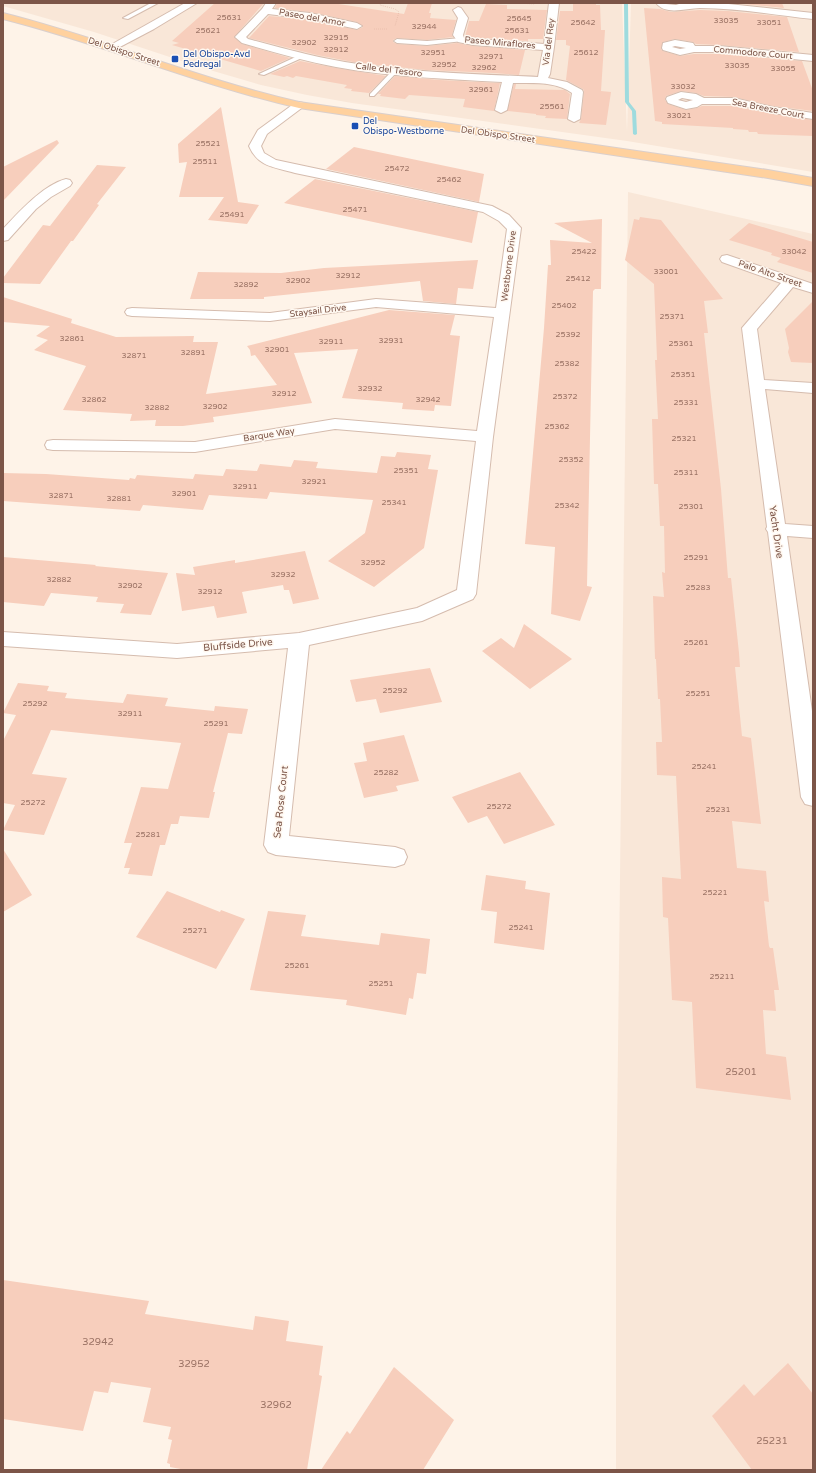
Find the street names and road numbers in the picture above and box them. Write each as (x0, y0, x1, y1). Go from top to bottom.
street label: Paseo del Amor (278, 7, 347, 29)
street label: Via del Rey (541, 18, 557, 66)
street label: Paseo Miraflores (464, 34, 536, 52)
street label: Del Obispo Street (87, 35, 162, 69)
street label: Commodore Court (713, 44, 794, 62)
street label: Calle del Tesoro (355, 60, 424, 80)
street label: Sea Breeze Court (731, 97, 806, 122)
street label: Del Obispo Street (460, 124, 536, 146)
street label: Westborne Drive (499, 230, 519, 302)
street label: Palo Alto Street (737, 258, 804, 290)
street label: Staysail Drive (289, 302, 347, 320)
street label: Barque Way (243, 425, 296, 444)
street label: Yacht Drive (766, 505, 786, 560)
street label: Bluffside Drive (203, 636, 274, 654)
street label: Sea Rose Court (271, 765, 291, 839)

